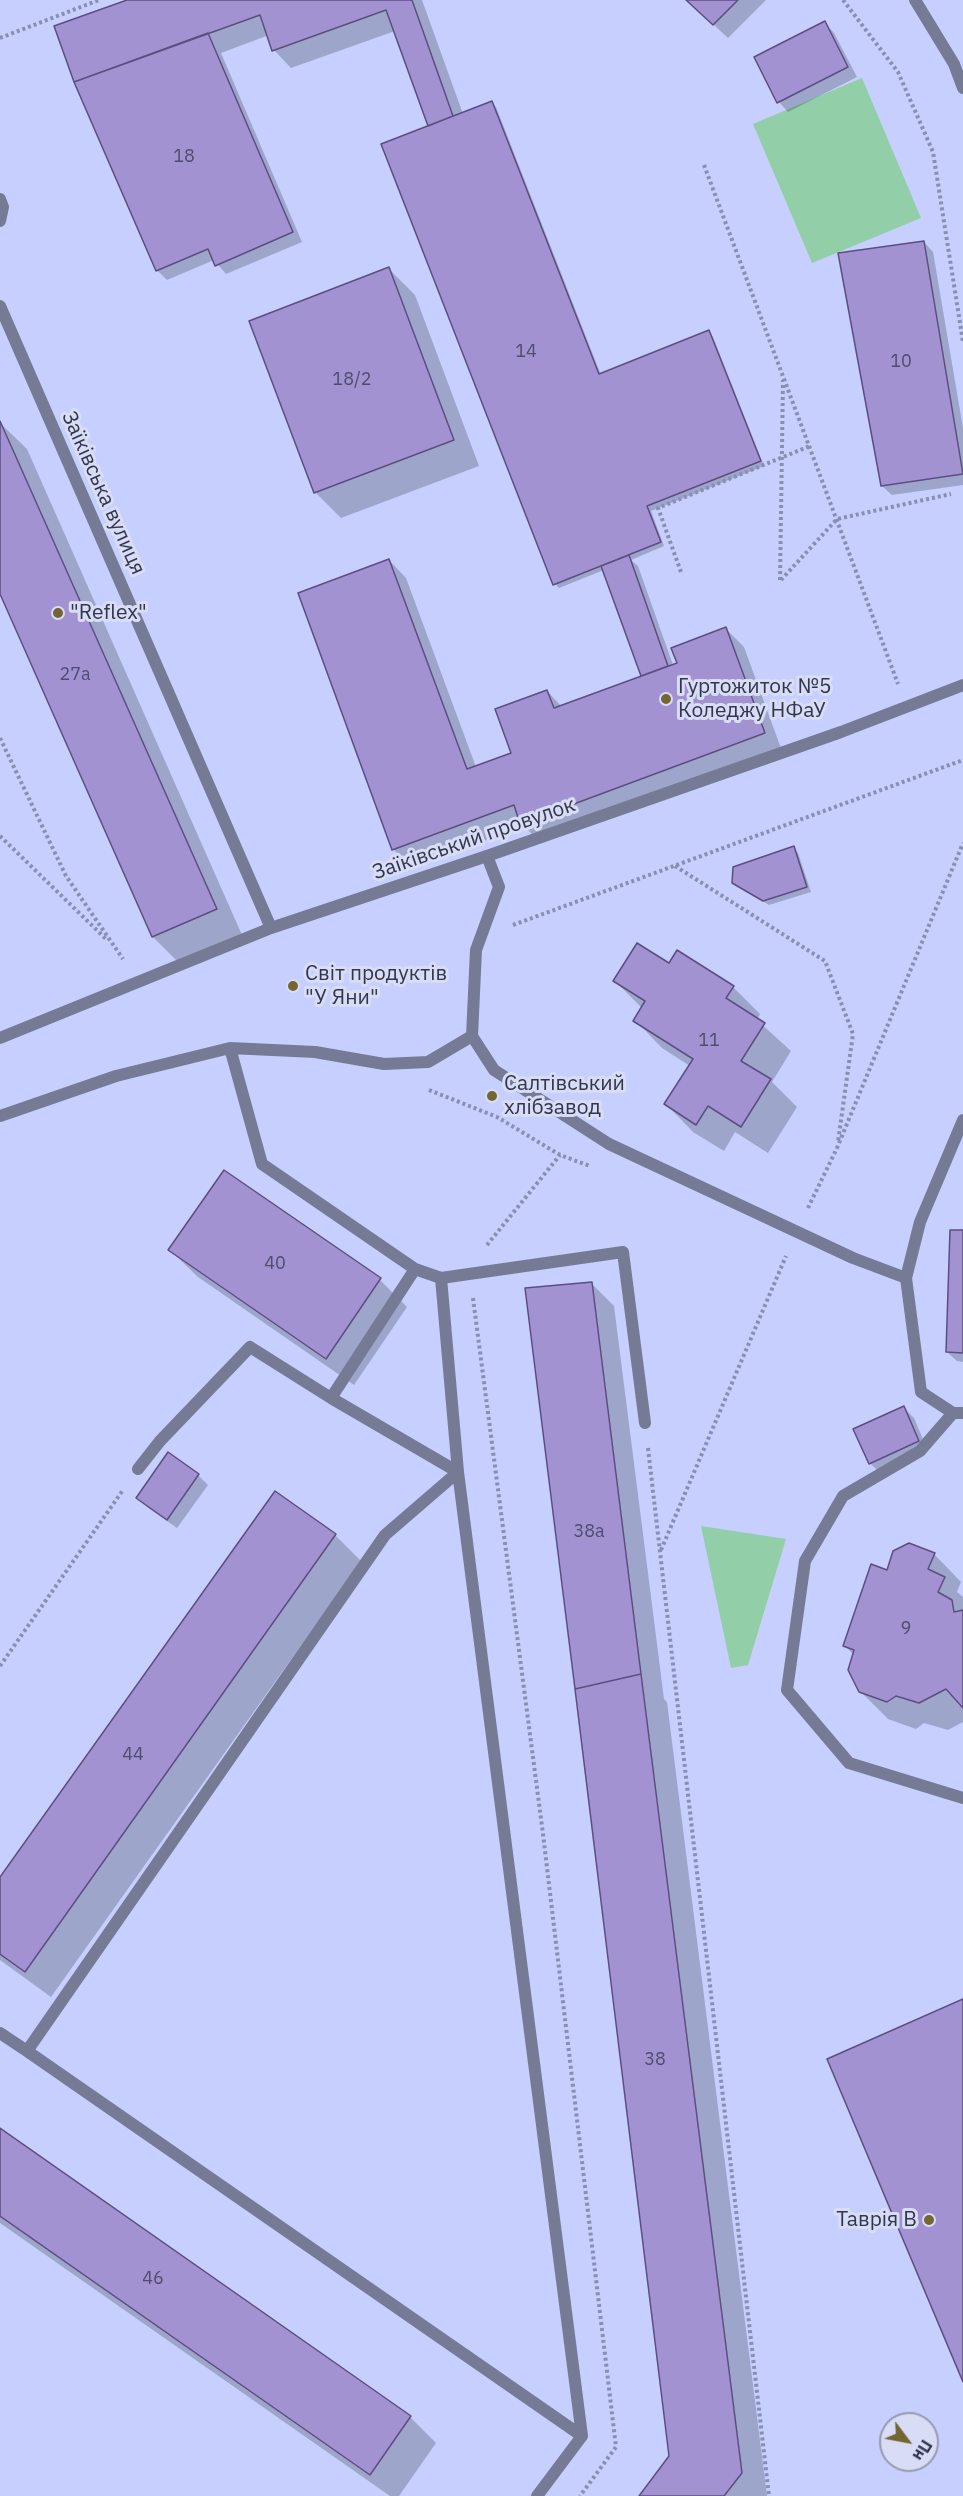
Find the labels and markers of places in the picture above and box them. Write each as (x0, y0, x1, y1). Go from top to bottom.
place label: "Reflex" (70, 600, 147, 626)
marker: "Reflex" (51, 606, 65, 620)
place label: Гуртожиток №5 Коледжу НФаУ (678, 674, 832, 724)
marker: Гуртожиток №5 Коледжу НФаУ (659, 692, 673, 706)
place label: Світ продуктів "У Яни" (305, 961, 447, 1011)
marker: Світ продуктів "У Яни" (286, 979, 300, 993)
place label: Салтівський хлібзавод (504, 1071, 625, 1121)
marker: Салтівський хлібзавод (485, 1089, 499, 1103)
place label: Таврія В (836, 2207, 917, 2233)
marker: Таврія В (922, 2213, 936, 2227)

